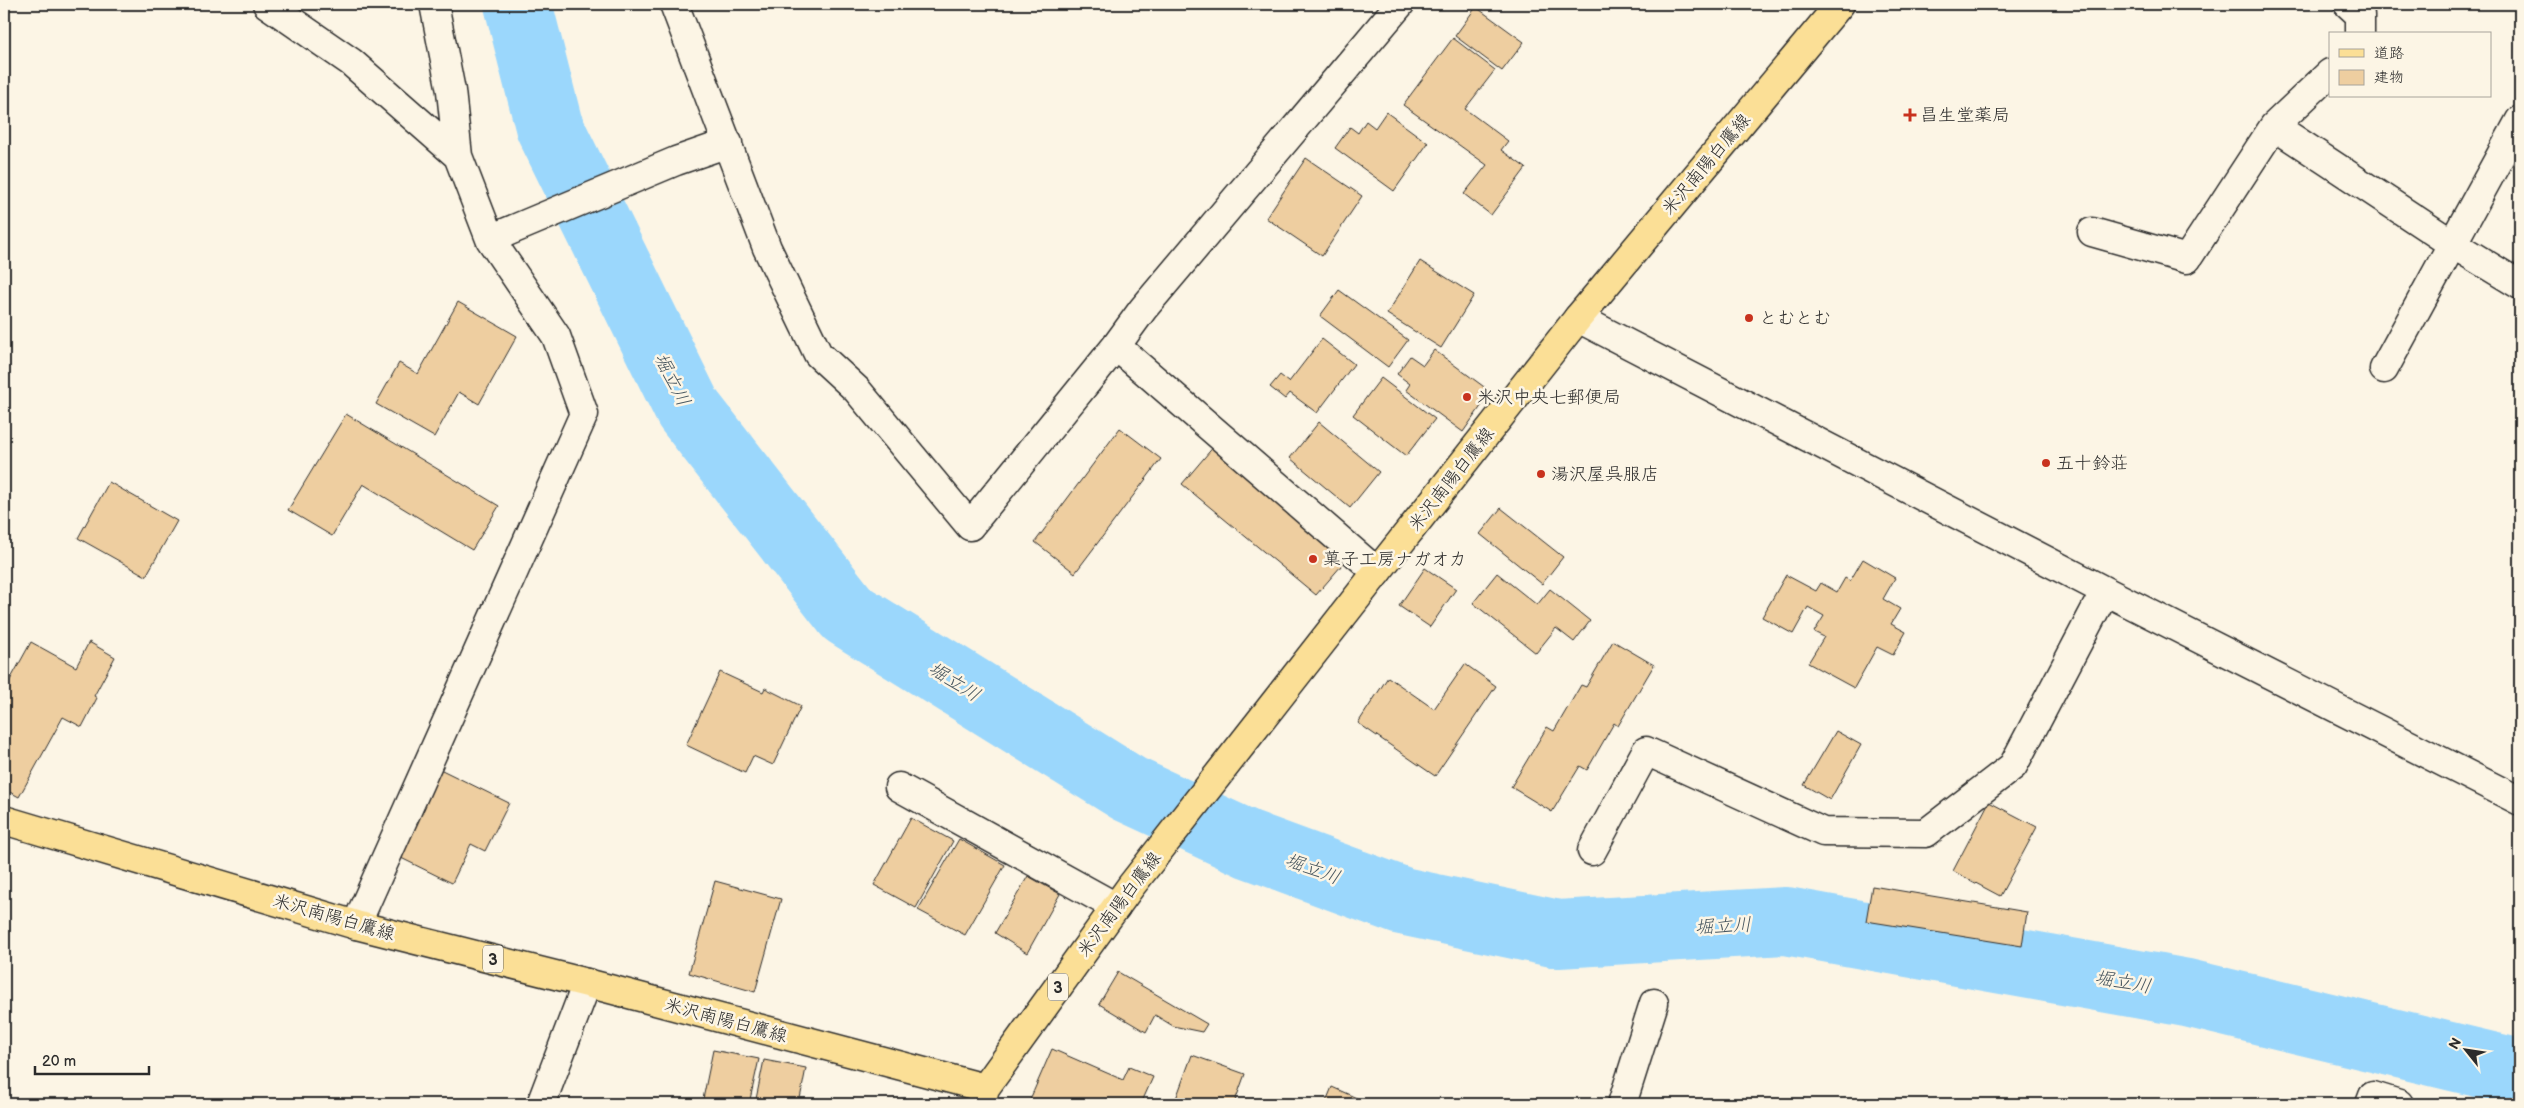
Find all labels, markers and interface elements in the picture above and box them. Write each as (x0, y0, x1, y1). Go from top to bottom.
legend (2329, 32, 2492, 98)
text: 道路 (2374, 44, 2404, 63)
text: 建物 (2374, 68, 2404, 87)
place label: 昌生堂薬局 (1920, 105, 2010, 126)
street label: 米沢南陽白鷹線 (1658, 109, 1755, 219)
marker: 昌生堂薬局 (1904, 109, 1916, 121)
place label: とむとむ (1759, 308, 1831, 329)
marker: とむとむ (1743, 312, 1755, 324)
water label: 堀立川 (648, 349, 695, 410)
place label: 米沢中央七郵便局 (1477, 387, 1621, 408)
marker: 米沢中央七郵便局 (1461, 391, 1473, 403)
street label: 米沢南陽白鷹線 (1404, 423, 1498, 535)
place label: 五十鈴荘 (2056, 453, 2128, 474)
marker: 五十鈴荘 (2040, 457, 2052, 469)
place label: 湯沢屋呉服店 (1551, 464, 1659, 485)
marker: 湯沢屋呉服店 (1535, 468, 1547, 480)
place label: 菓子工房ナガオカ (1323, 549, 1467, 570)
marker: 菓子工房ナガオカ (1307, 553, 1319, 565)
water label: 堀立川 (924, 657, 984, 707)
street label: 米沢南陽白鷹線 (1073, 848, 1166, 961)
water label: 堀立川 (1282, 849, 1343, 890)
street label: 米沢南陽白鷹線 (270, 890, 397, 945)
water label: 堀立川 (1694, 914, 1752, 939)
road number: 3 (483, 946, 503, 972)
water label: 堀立川 (2093, 966, 2153, 999)
road number: 3 (1048, 974, 1068, 1000)
street label: 米沢南陽白鷹線 (662, 994, 789, 1047)
north arrow (2442, 1026, 2492, 1076)
text: N (2445, 1035, 2465, 1053)
scale bar (35, 1043, 149, 1075)
text: 20 m (42, 1052, 76, 1071)

